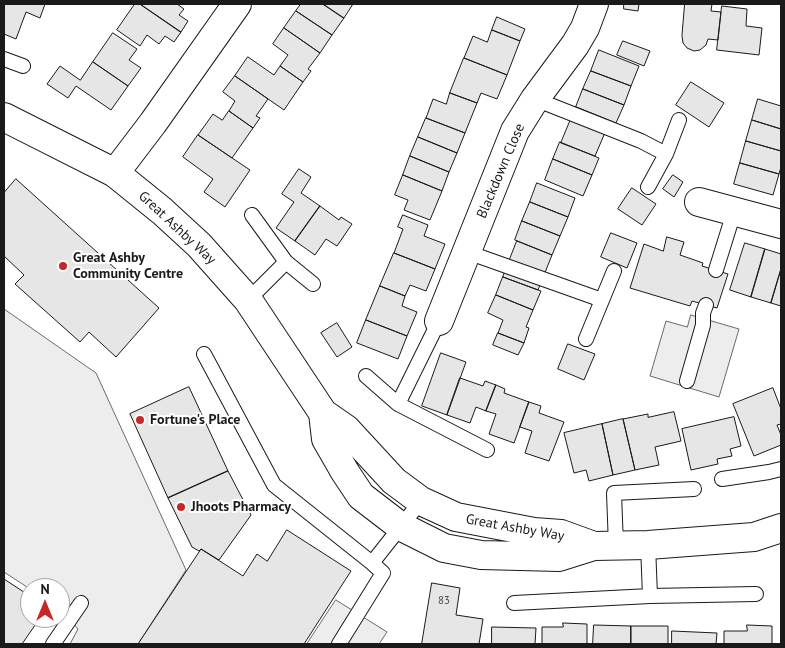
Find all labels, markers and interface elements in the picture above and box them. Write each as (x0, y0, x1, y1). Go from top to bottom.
street label: Blackdown Close (473, 121, 529, 221)
street label: Great Ashby Way (135, 188, 219, 268)
place label: Great Ashby Community Centre (73, 250, 183, 282)
marker: Great Ashby Community Centre (57, 260, 69, 272)
place label: Fortune's Place (150, 412, 240, 428)
marker: Fortune's Place (134, 414, 146, 426)
place label: Jhoots Pharmacy (191, 499, 291, 515)
marker: Jhoots Pharmacy (175, 501, 187, 513)
street label: Great Ashby Way (464, 511, 566, 545)
north arrow (20, 578, 70, 628)
text: N (40, 580, 50, 598)
house number: 83 (438, 594, 450, 608)

